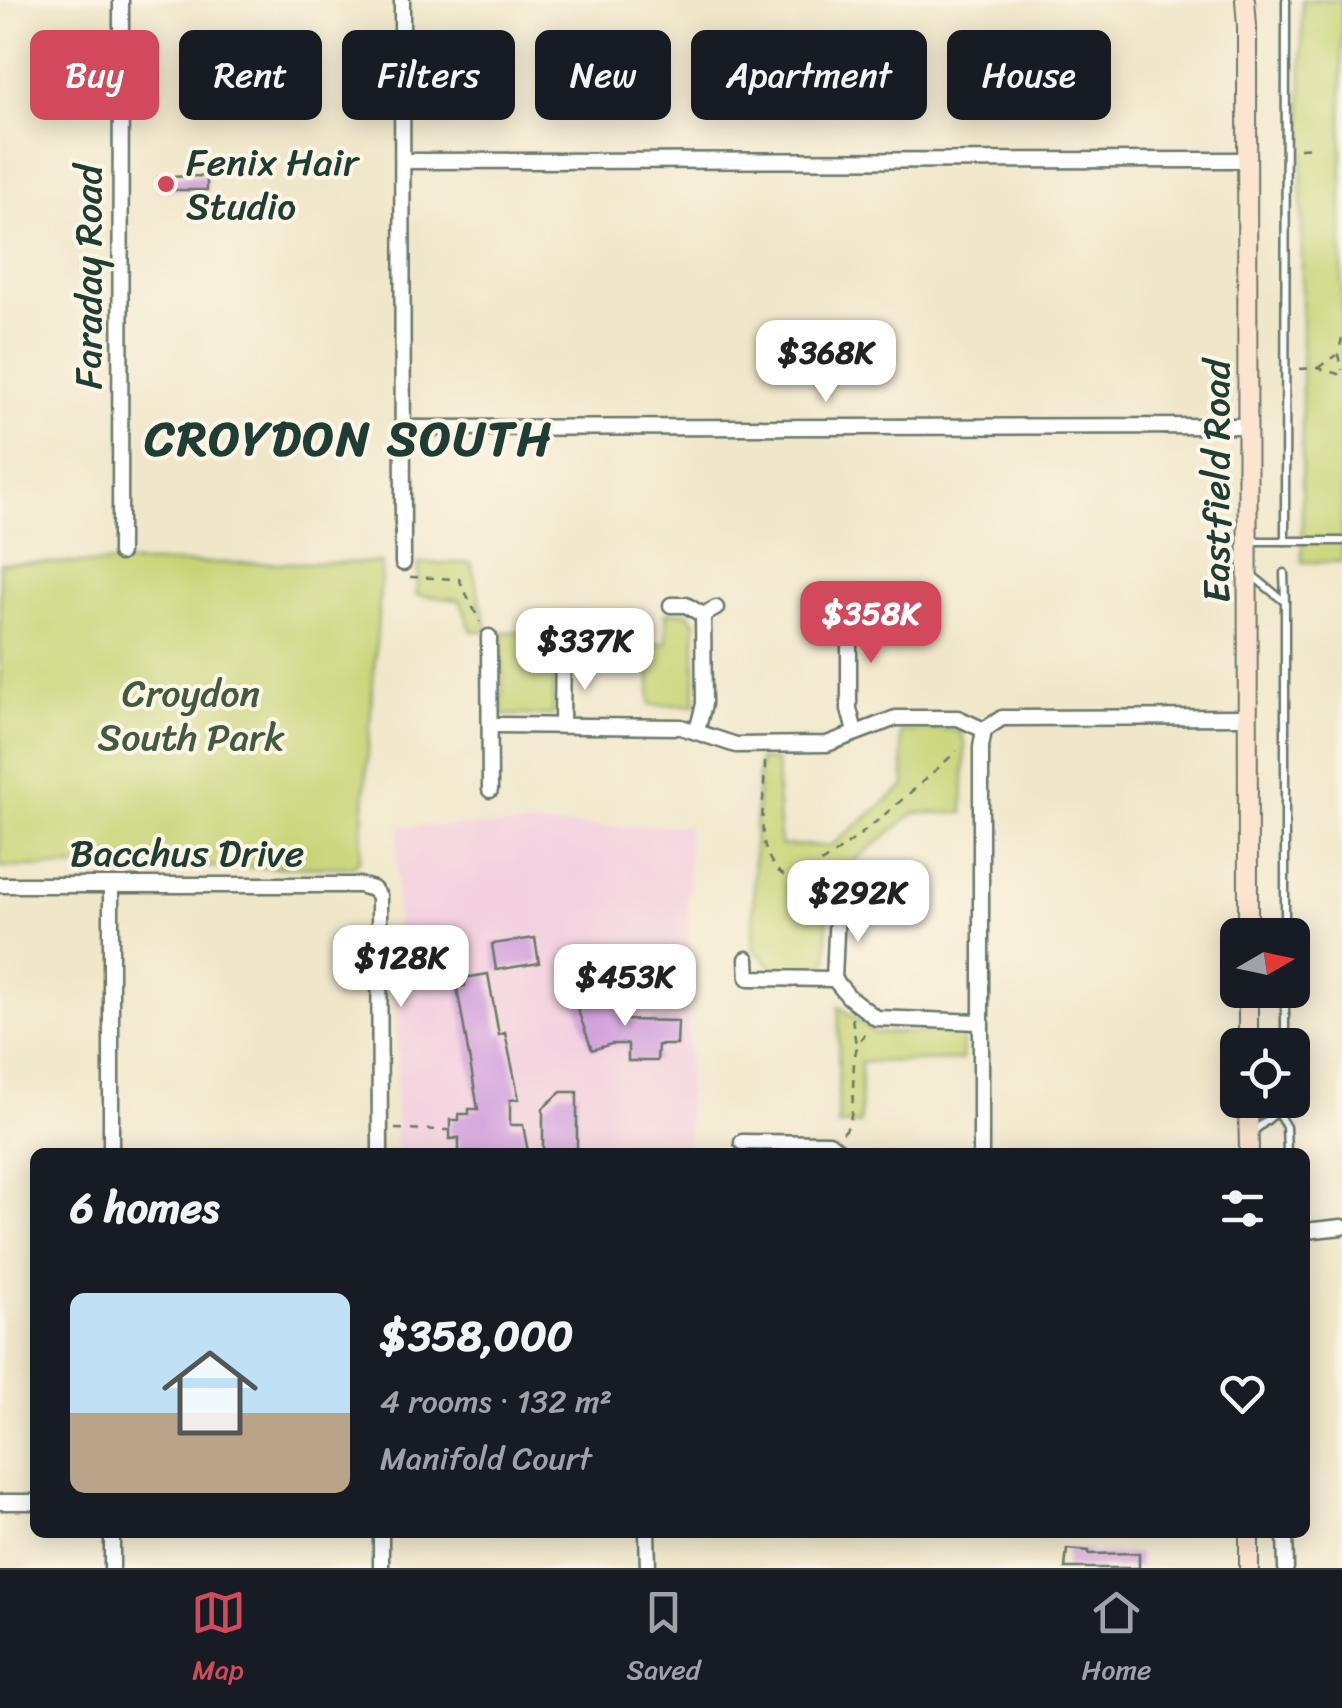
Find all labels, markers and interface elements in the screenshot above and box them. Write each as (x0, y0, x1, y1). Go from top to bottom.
chip: Buy (30, 30, 159, 120)
chip: Rent (179, 30, 322, 120)
chip: Filters (342, 30, 515, 120)
chip: New (535, 30, 671, 120)
chip: Apartment (691, 30, 927, 120)
chip: House (947, 30, 1111, 120)
place label: Fenix Hair Studio (186, 129, 361, 240)
street label: Faraday Road (55, 162, 122, 389)
marker: Fenix Hair Studio (155, 173, 177, 195)
pin: $368K (756, 320, 896, 405)
text: $368K (778, 324, 874, 381)
street label: Eastfield Road (1183, 357, 1250, 603)
district label: CROYDON SOUTH (144, 396, 553, 481)
pin: $358K (801, 581, 941, 666)
text: $358K (822, 585, 920, 642)
pin: $337K (515, 608, 655, 693)
text: $337K (538, 612, 632, 669)
park label: Croydon South Park (97, 660, 285, 771)
street label: Bacchus Drive (70, 820, 304, 887)
pin: $292K (788, 860, 928, 945)
text: $292K (809, 864, 907, 921)
north arrow (1220, 918, 1310, 1008)
map controls (1220, 918, 1310, 1118)
pin: $128K (331, 925, 471, 1010)
text: $128K (355, 929, 447, 986)
pin: $453K (555, 944, 695, 1029)
text: $453K (576, 948, 674, 1005)
button: locate (1220, 1028, 1310, 1118)
text: 6 homes (70, 1171, 219, 1245)
icon: filters (1215, 1181, 1270, 1236)
text: $358,000 (380, 1299, 573, 1373)
icon: home (150, 1333, 270, 1453)
icon: heart (1215, 1366, 1270, 1421)
text: 4 rooms · 132 m² (380, 1373, 612, 1430)
text: Manifold Court (380, 1430, 592, 1487)
tab: Map (191, 1585, 246, 1694)
tab: Saved (627, 1585, 700, 1694)
tab: Home (1082, 1585, 1151, 1694)

